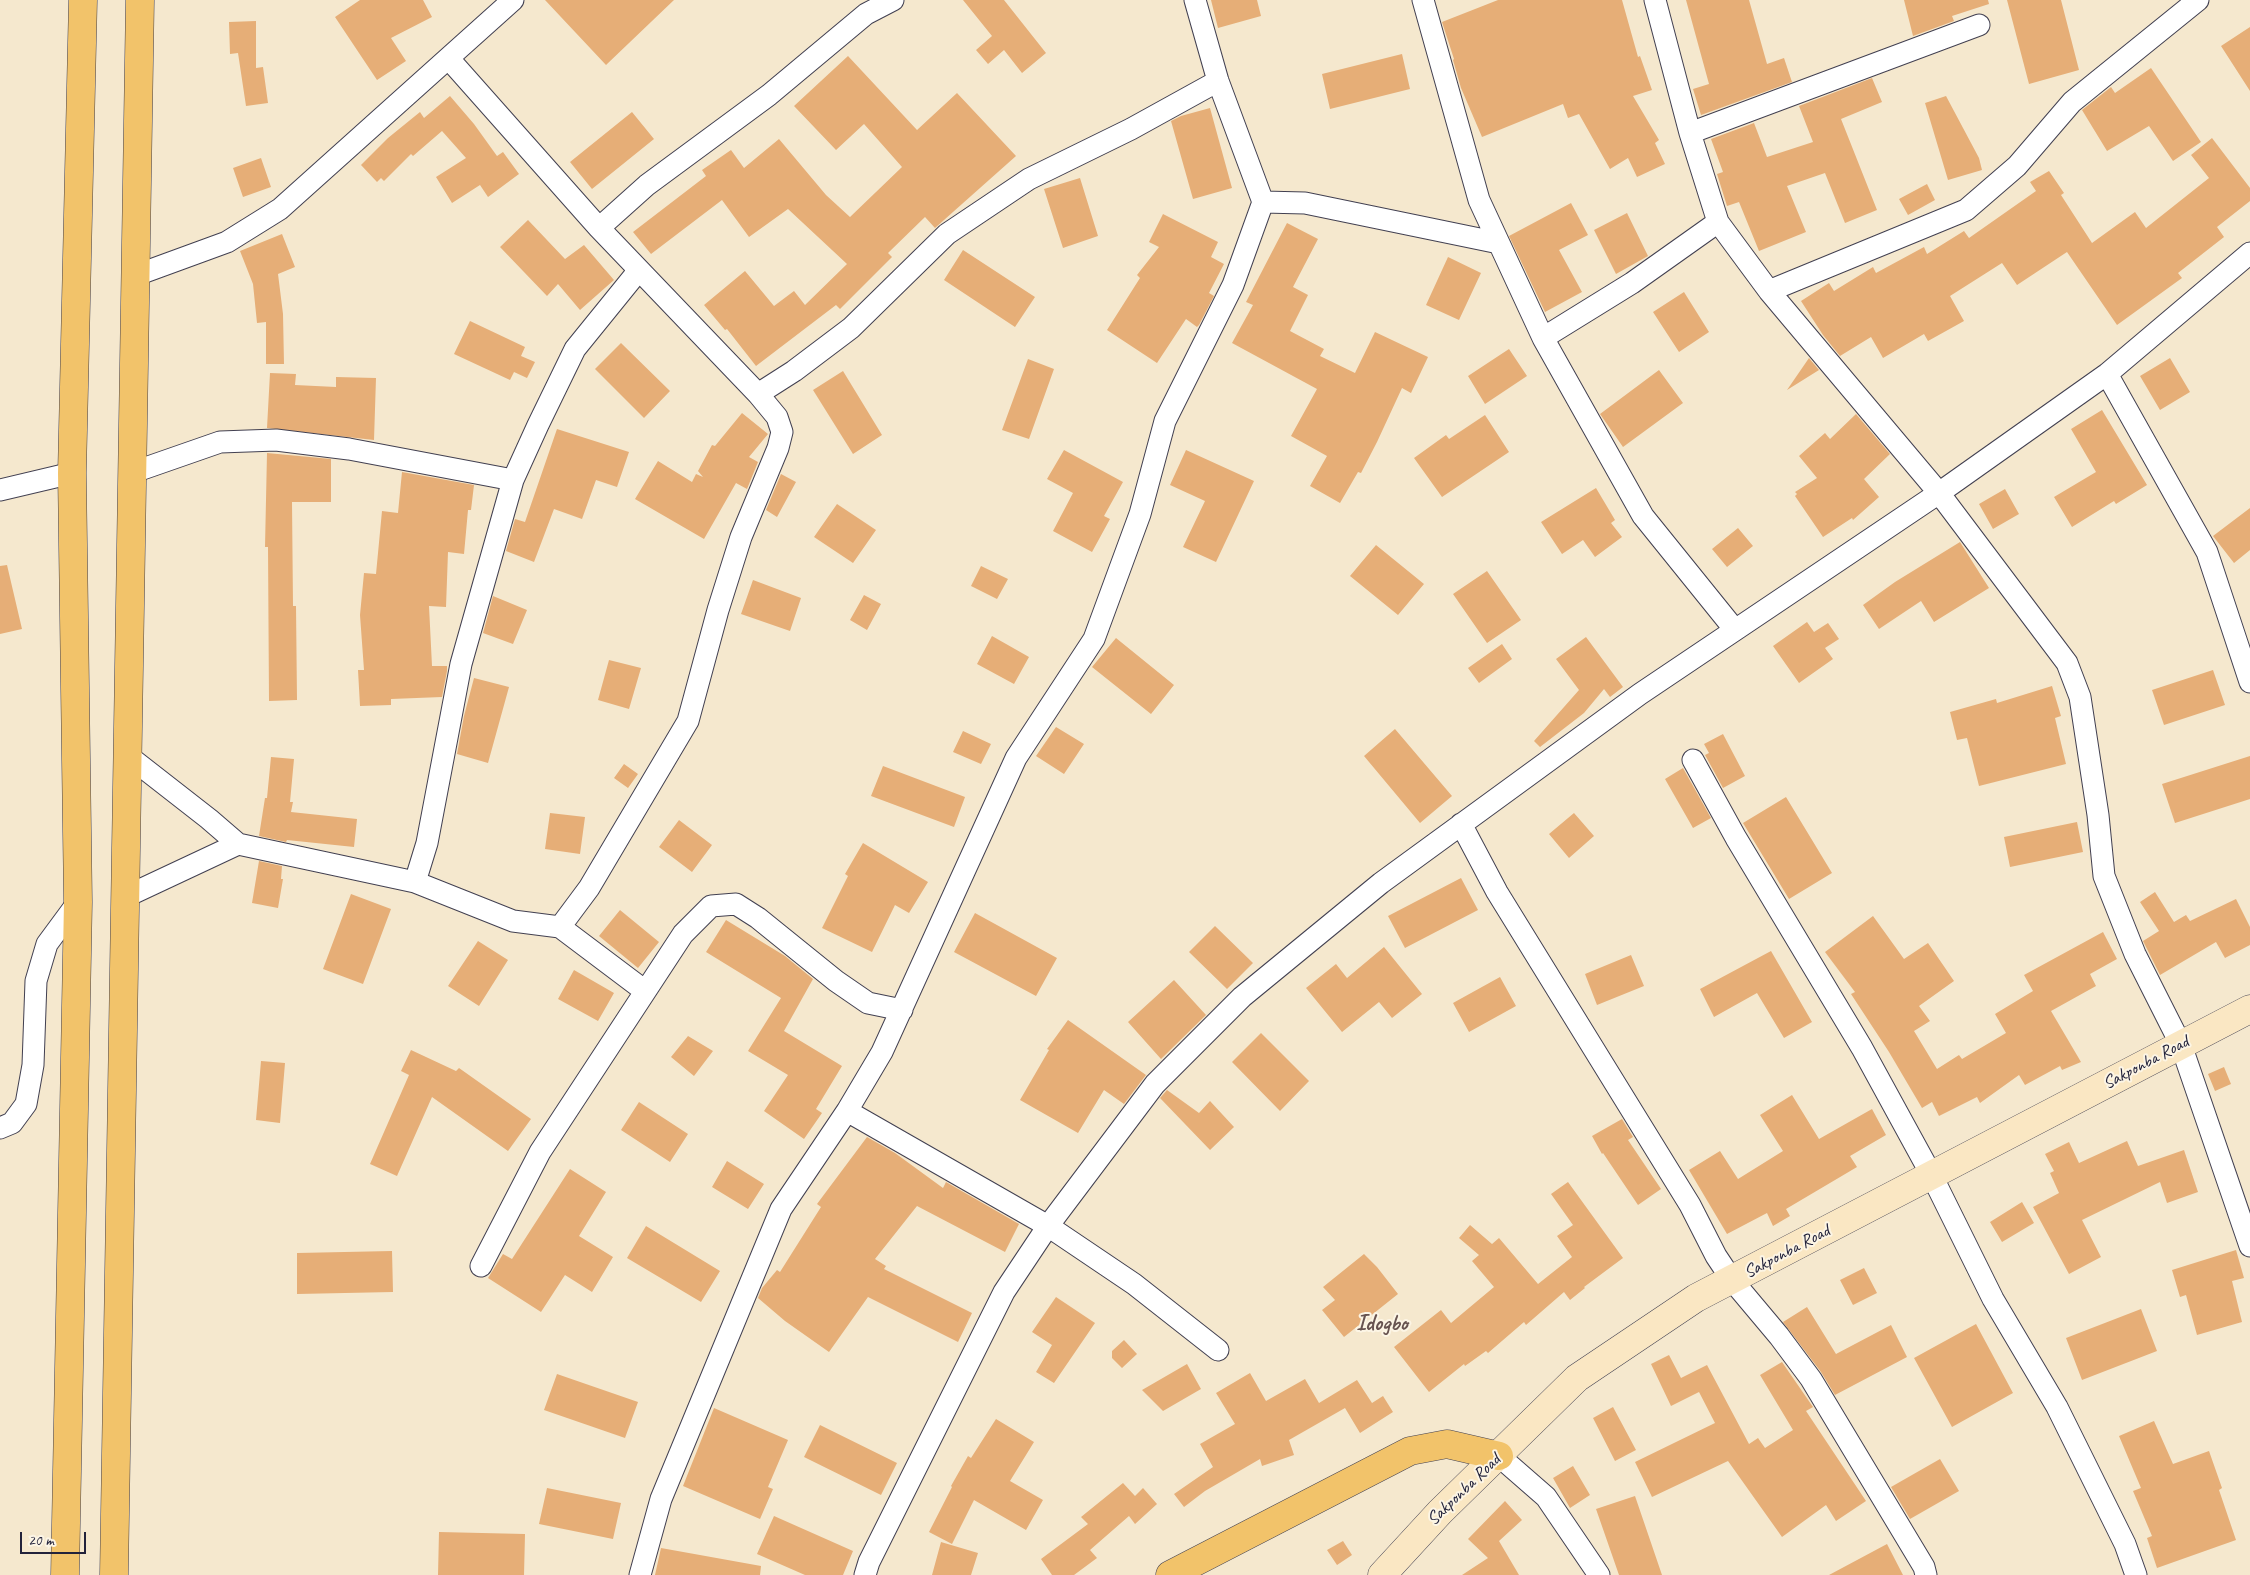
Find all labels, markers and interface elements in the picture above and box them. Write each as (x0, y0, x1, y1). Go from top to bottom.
street label: Sakponba Road (2099, 1031, 2193, 1095)
street label: Sakponba Road (1740, 1220, 1834, 1284)
district label: Idogbo (1356, 1311, 1408, 1337)
street label: Sakponba Road (1423, 1450, 1505, 1530)
scale bar (22, 1522, 89, 1554)
text: 20 m (28, 1531, 54, 1550)

